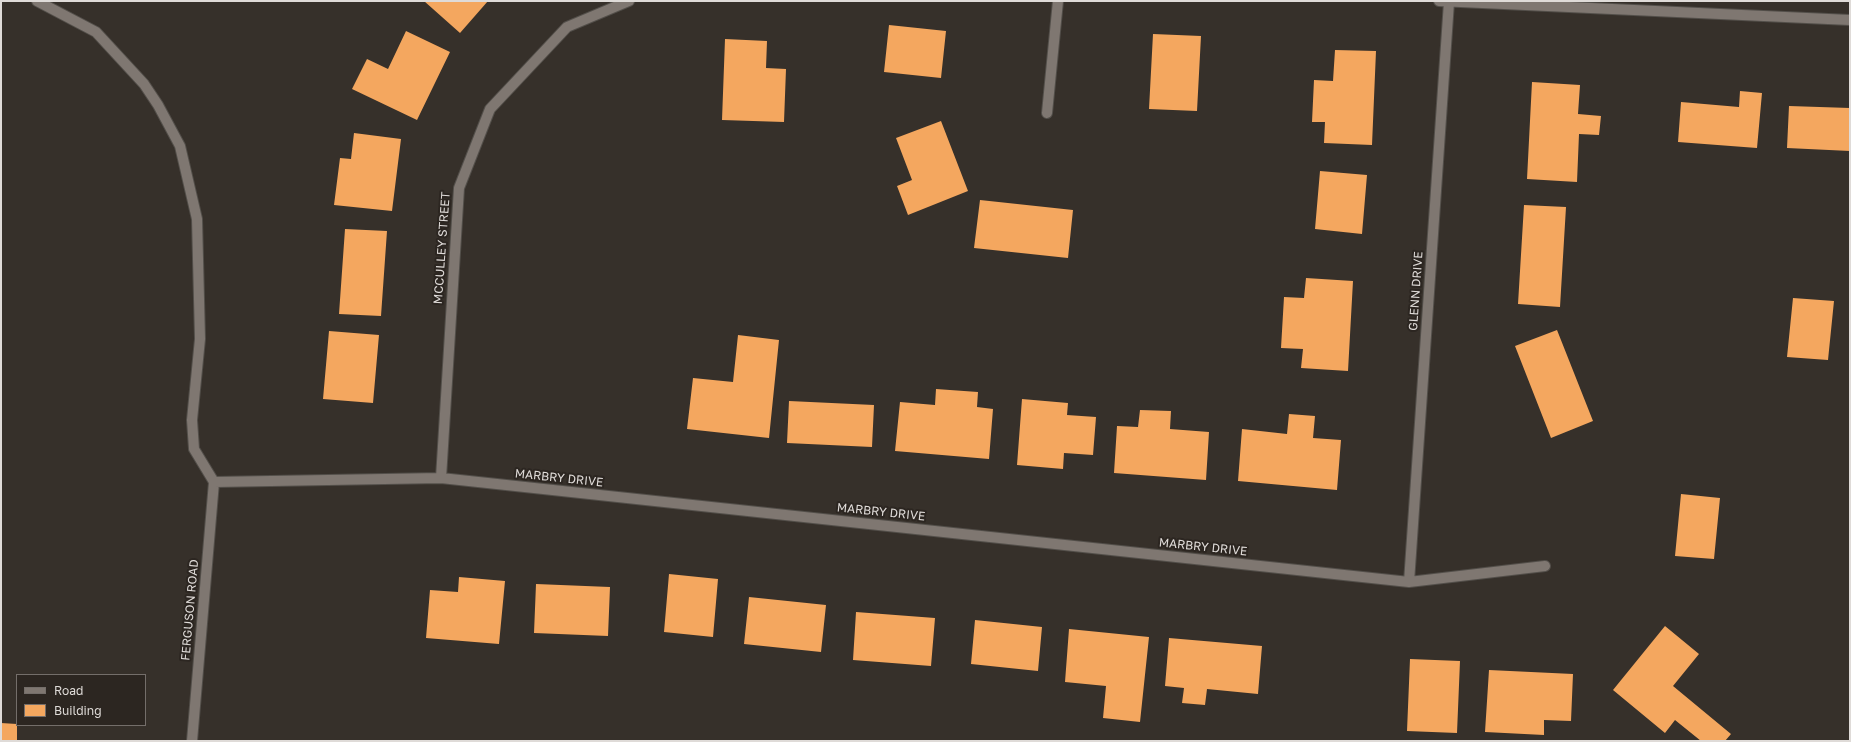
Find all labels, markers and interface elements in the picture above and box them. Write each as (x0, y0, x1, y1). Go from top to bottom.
street label: MCCULLEY STREET (431, 191, 453, 305)
street label: GLENN DRIVE (1406, 251, 1426, 331)
street label: MARBRY DRIVE (514, 466, 604, 490)
street label: MARBRY DRIVE (836, 500, 926, 524)
street label: MARBRY DRIVE (1158, 535, 1248, 559)
street label: FERGUSON ROAD (178, 559, 202, 661)
legend (16, 674, 146, 726)
text: Road (54, 683, 83, 698)
text: Building (54, 703, 102, 718)

